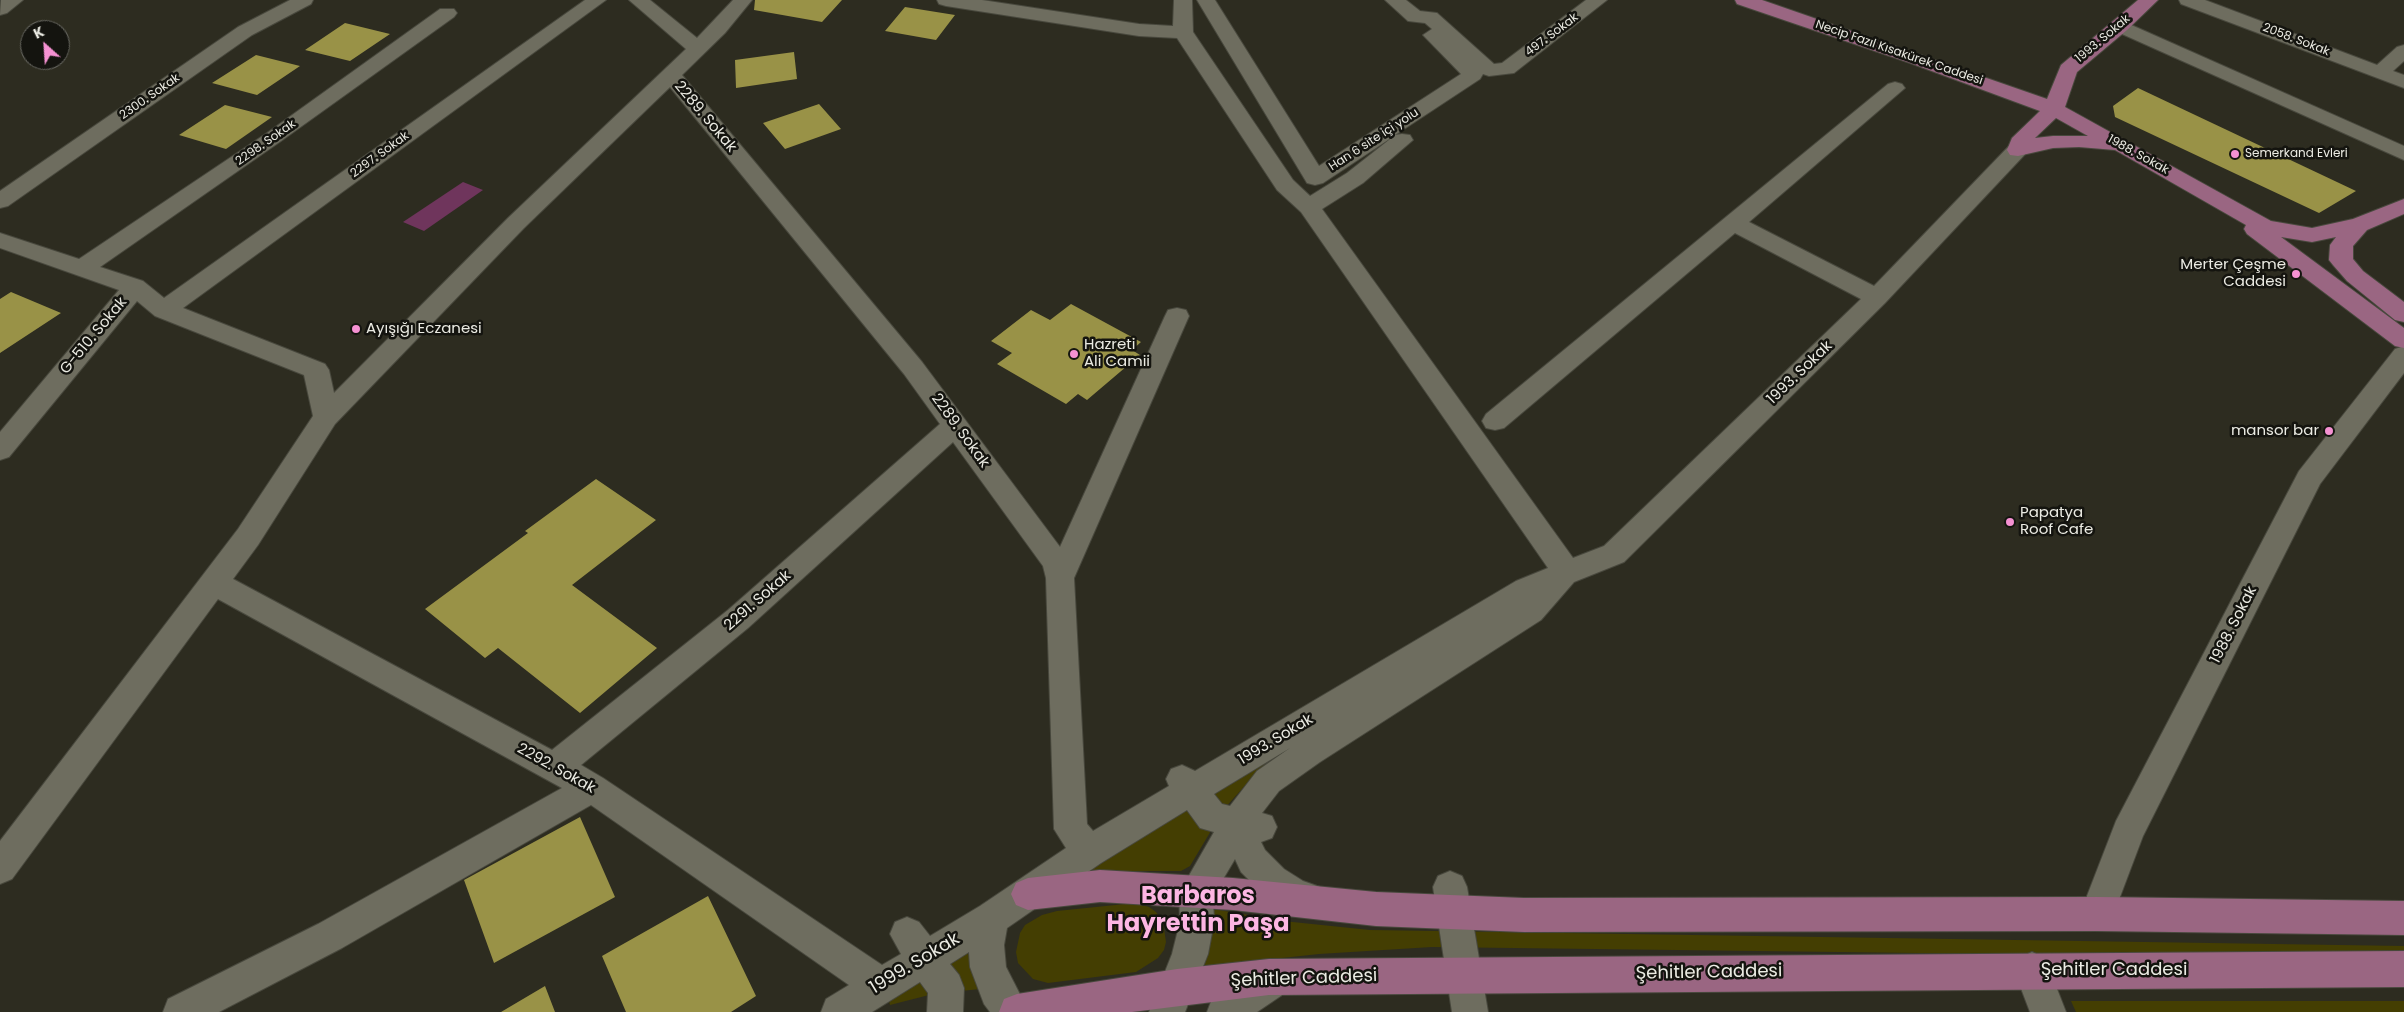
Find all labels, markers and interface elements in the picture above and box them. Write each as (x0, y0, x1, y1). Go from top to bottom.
street label: 497. Sokak (1523, 10, 1581, 60)
street label: 1993. Sokak (2073, 12, 2133, 66)
street label: Necip Fazıl Kısakürek Caddesi (1813, 18, 1985, 88)
north arrow (20, 20, 70, 70)
text: K (30, 21, 48, 44)
street label: 2058. Sokak (2261, 21, 2331, 59)
street label: 2300. Sokak (117, 71, 183, 123)
street label: 2289. Sokak (670, 78, 740, 156)
street label: Han 6 site içi yolu (1327, 106, 1421, 174)
street label: 2298. Sokak (233, 117, 299, 169)
street label: 2297. Sokak (348, 129, 412, 181)
street label: 1988. Sokak (2105, 132, 2171, 178)
place label: Semerkand Evleri (2245, 147, 2348, 161)
marker: Semerkand Evleri (2229, 148, 2241, 160)
place label: Merter Çeşme Caddesi (2180, 256, 2286, 291)
marker: Merter Çeşme Caddesi (2290, 268, 2302, 280)
street label: G-510. Sokak (57, 294, 131, 378)
place label: Ayışığı Eczanesi (366, 320, 482, 338)
marker: Ayışığı Eczanesi (350, 323, 362, 335)
place label: Hazreti Ali Camii (1084, 336, 1150, 371)
street label: 1993. Sokak (1764, 337, 1836, 409)
marker: Hazreti Ali Camii (1068, 348, 1080, 360)
street label: 2289. Sokak (927, 390, 993, 472)
place label: mansor bar (2231, 422, 2319, 440)
marker: mansor bar (2323, 425, 2335, 437)
place label: Papatya Roof Cafe (2020, 504, 2093, 539)
marker: Papatya Roof Cafe (2004, 516, 2016, 528)
street label: 2291. Sokak (721, 567, 795, 635)
street label: 1988. Sokak (2207, 583, 2261, 667)
street label: 1993. Sokak (1235, 711, 1317, 769)
street label: 2292. Sokak (514, 740, 598, 798)
district label: Barbaros Hayrettin Paşa (1107, 883, 1289, 939)
street label: 1999. Sokak (866, 929, 964, 999)
street label: Şehitler Caddesi (2041, 959, 2187, 981)
street label: Şehitler Caddesi (1635, 961, 1783, 985)
street label: Şehitler Caddesi (1230, 966, 1378, 992)

